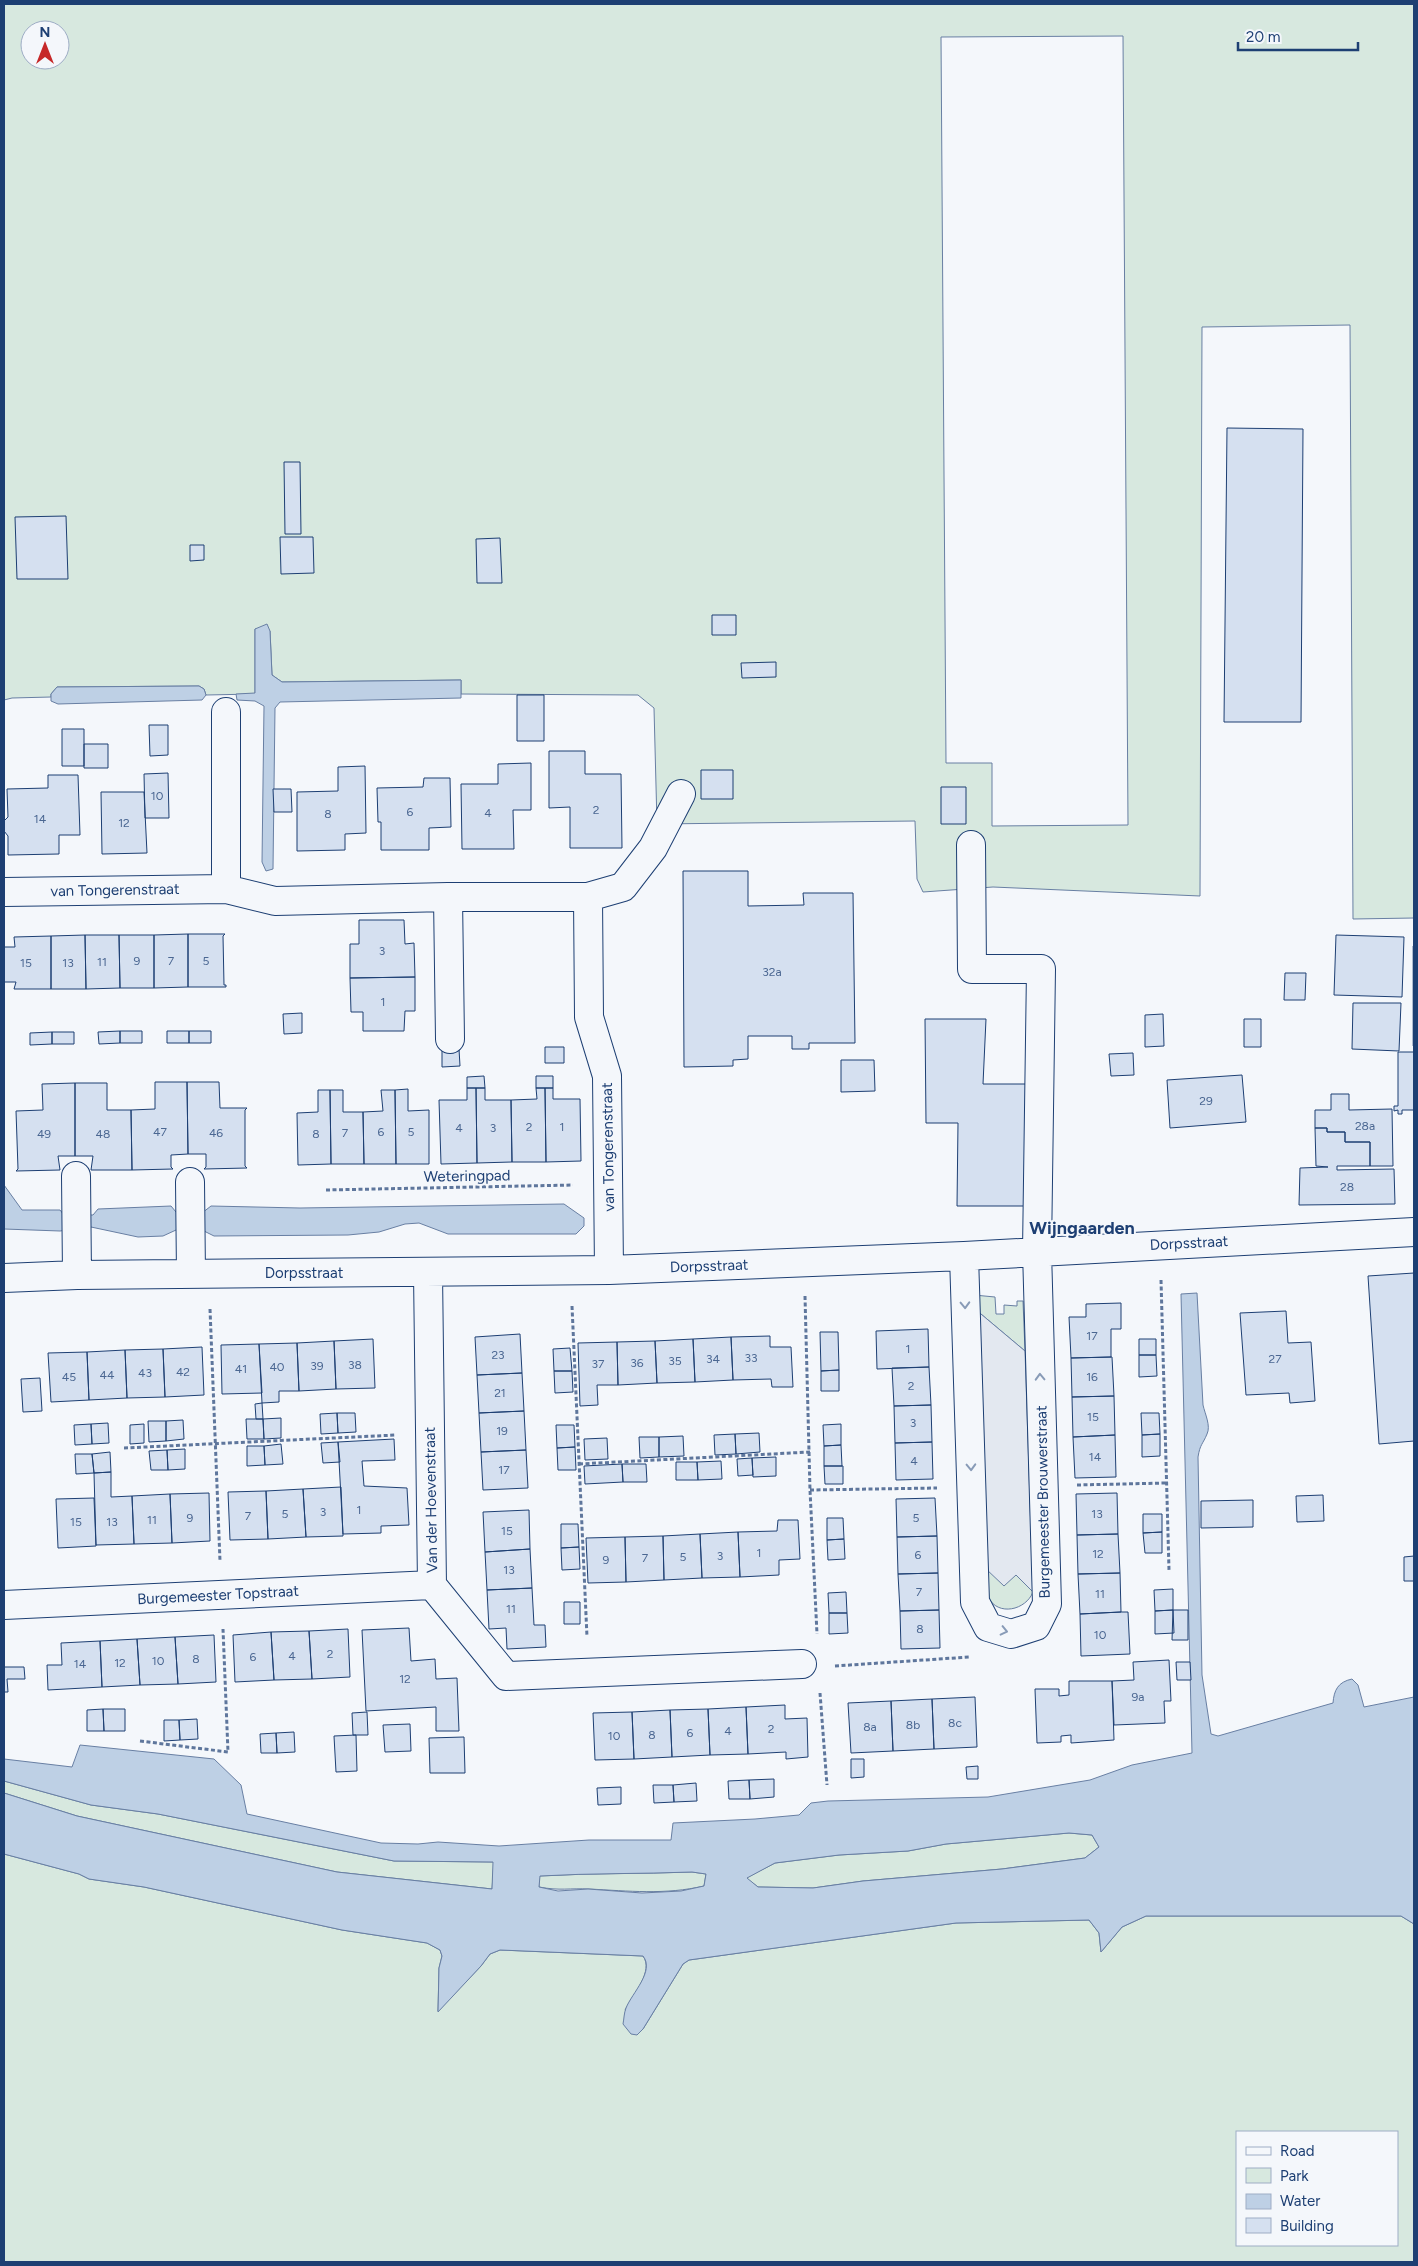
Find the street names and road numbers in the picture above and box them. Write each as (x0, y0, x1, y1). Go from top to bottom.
street label: van Tongerenstraat (50, 880, 180, 900)
street label: van Tongerenstraat (598, 1082, 618, 1212)
street label: Weteringpad (423, 1166, 511, 1186)
street label: Dorpsstraat (1149, 1232, 1229, 1254)
street label: Dorpsstraat (669, 1256, 749, 1276)
street label: Dorpsstraat (265, 1264, 344, 1282)
street label: Burgemeester Brouwerstraat (1032, 1405, 1054, 1599)
street label: Van der Hoevenstraat (421, 1426, 441, 1573)
street label: Burgemeester Topstraat (137, 1582, 300, 1608)

